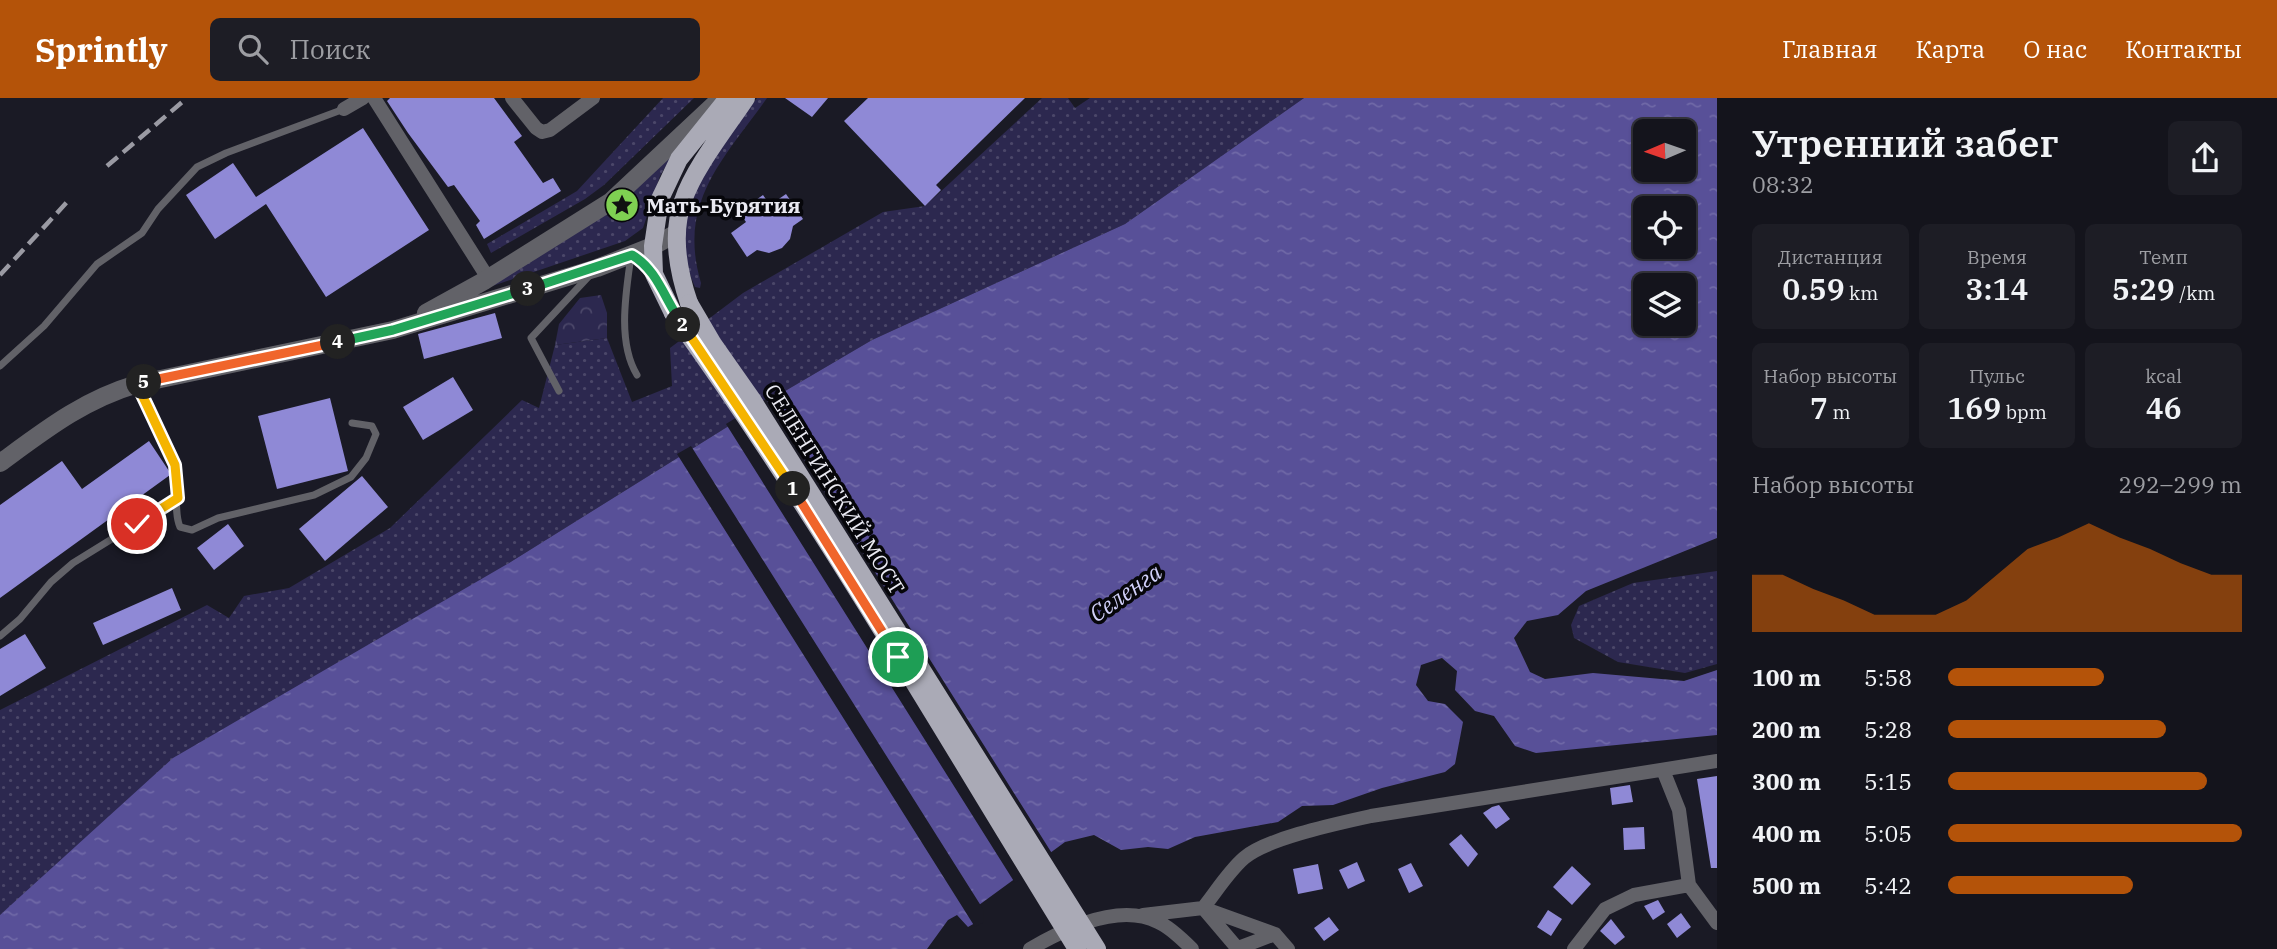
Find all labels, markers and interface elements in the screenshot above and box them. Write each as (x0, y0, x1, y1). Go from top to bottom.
search box (210, 18, 700, 81)
text: Sprintly (35, 28, 168, 71)
icon: search (234, 30, 272, 68)
text: Поиск (290, 32, 370, 66)
text: Главная (1782, 33, 1878, 65)
text: Карта (1916, 33, 1985, 65)
text: О нас (2023, 33, 2087, 65)
text: Контакты (2125, 33, 2242, 65)
text: Утренний забег (1752, 118, 2059, 167)
north arrow (1633, 119, 1696, 182)
map controls (1633, 119, 1696, 336)
button: share (2168, 121, 2242, 195)
text: 08:32 (1752, 169, 1814, 199)
place icon: Мать-Бурятия (603, 186, 641, 224)
place label: Мать-Бурятия (646, 191, 801, 219)
button: locate (1633, 196, 1696, 259)
text: Дистанция (1778, 245, 1883, 269)
text: Время (1967, 245, 2027, 269)
text: Темп (2139, 245, 2188, 269)
text: 0.59 (1782, 269, 1845, 308)
text: 3:14 (1966, 269, 2028, 308)
text: 5:29 (2112, 269, 2175, 308)
pin: 3 (510, 272, 546, 306)
button: layers (1633, 273, 1696, 336)
text: 3 (522, 276, 533, 300)
text: km (1845, 281, 1878, 305)
text: /km (2175, 281, 2215, 305)
pin: 2 (666, 308, 700, 342)
text: 2 (677, 312, 688, 336)
pin: 4 (320, 324, 356, 360)
text: 4 (332, 329, 343, 353)
pin: 5 (127, 364, 162, 400)
text: Набор высоты (1763, 364, 1897, 388)
text: Пульс (1969, 364, 2025, 388)
text: kcal (2145, 364, 2182, 388)
text: 5 (138, 369, 149, 393)
street label: СЕЛЕНГИНСКИЙ МОСТ (759, 378, 911, 600)
text: 7 (1810, 388, 1828, 427)
text: 169 (1947, 388, 2001, 427)
text: 46 (2146, 388, 2182, 427)
text: m (1828, 400, 1851, 424)
text: bpm (2001, 400, 2047, 424)
text: Набор высоты (1752, 469, 1914, 499)
text: 292–299 m (2118, 469, 2242, 499)
pin: 1 (776, 472, 810, 506)
text: 1 (787, 476, 798, 500)
pin (107, 494, 167, 554)
icon: check (118, 505, 156, 543)
water label: Селенга (1083, 556, 1168, 628)
pin (868, 627, 928, 687)
icon: arrive (879, 638, 917, 676)
text: 100 m (1752, 662, 1821, 692)
text: 5:58 (1864, 662, 1912, 692)
text: 200 m (1752, 714, 1821, 744)
text: 5:28 (1864, 714, 1912, 744)
text: 300 m (1752, 766, 1821, 796)
text: 5:15 (1864, 766, 1912, 796)
text: 400 m (1752, 818, 1821, 848)
text: 5:05 (1864, 818, 1912, 848)
text: 500 m (1752, 870, 1821, 900)
text: 5:42 (1864, 870, 1912, 900)

